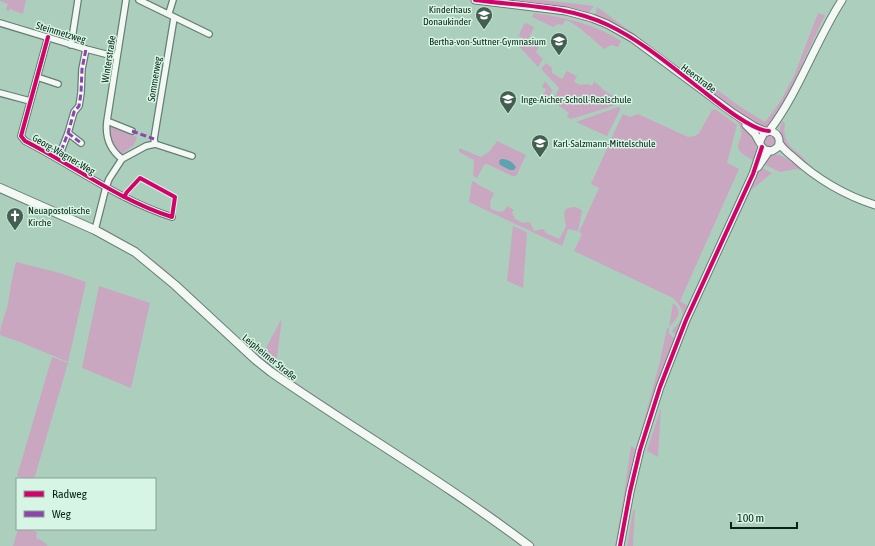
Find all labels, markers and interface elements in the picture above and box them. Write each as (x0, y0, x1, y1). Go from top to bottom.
place label: Kinderhaus Donaukinder (423, 4, 472, 27)
school or university icon: Kinderhaus Donaukinder (474, 5, 494, 30)
street label: Steinmetzweg (35, 20, 88, 45)
school or university icon: Bertha-von-Suttner-Gymnasium (549, 31, 569, 56)
street label: Winterstraße (99, 34, 118, 84)
place label: Bertha-von-Suttner-Gymnasium (429, 36, 546, 47)
street label: Sommerweg (146, 55, 164, 102)
street label: Heerstraße (679, 62, 719, 95)
school or university icon: Inge-Aicher-Scholl-Realschule (498, 89, 518, 114)
place label: Inge-Aicher-Scholl-Realschule (521, 94, 632, 105)
street label: Georg-Wagner-Weg (30, 132, 98, 177)
school or university icon: Karl-Salzmann-Mittelschule (530, 133, 550, 158)
place label: Karl-Salzmann-Mittelschule (553, 138, 656, 149)
place label: Neuapostolische Kirche (28, 205, 90, 228)
church icon: Neuapostolische Kirche (5, 206, 25, 231)
street label: Leipheimer Straße (240, 332, 300, 383)
legend (16, 478, 156, 530)
text: Radweg (52, 487, 88, 501)
scale bar (731, 504, 797, 530)
text: Weg (52, 507, 72, 521)
text: 100 m (737, 511, 764, 525)

